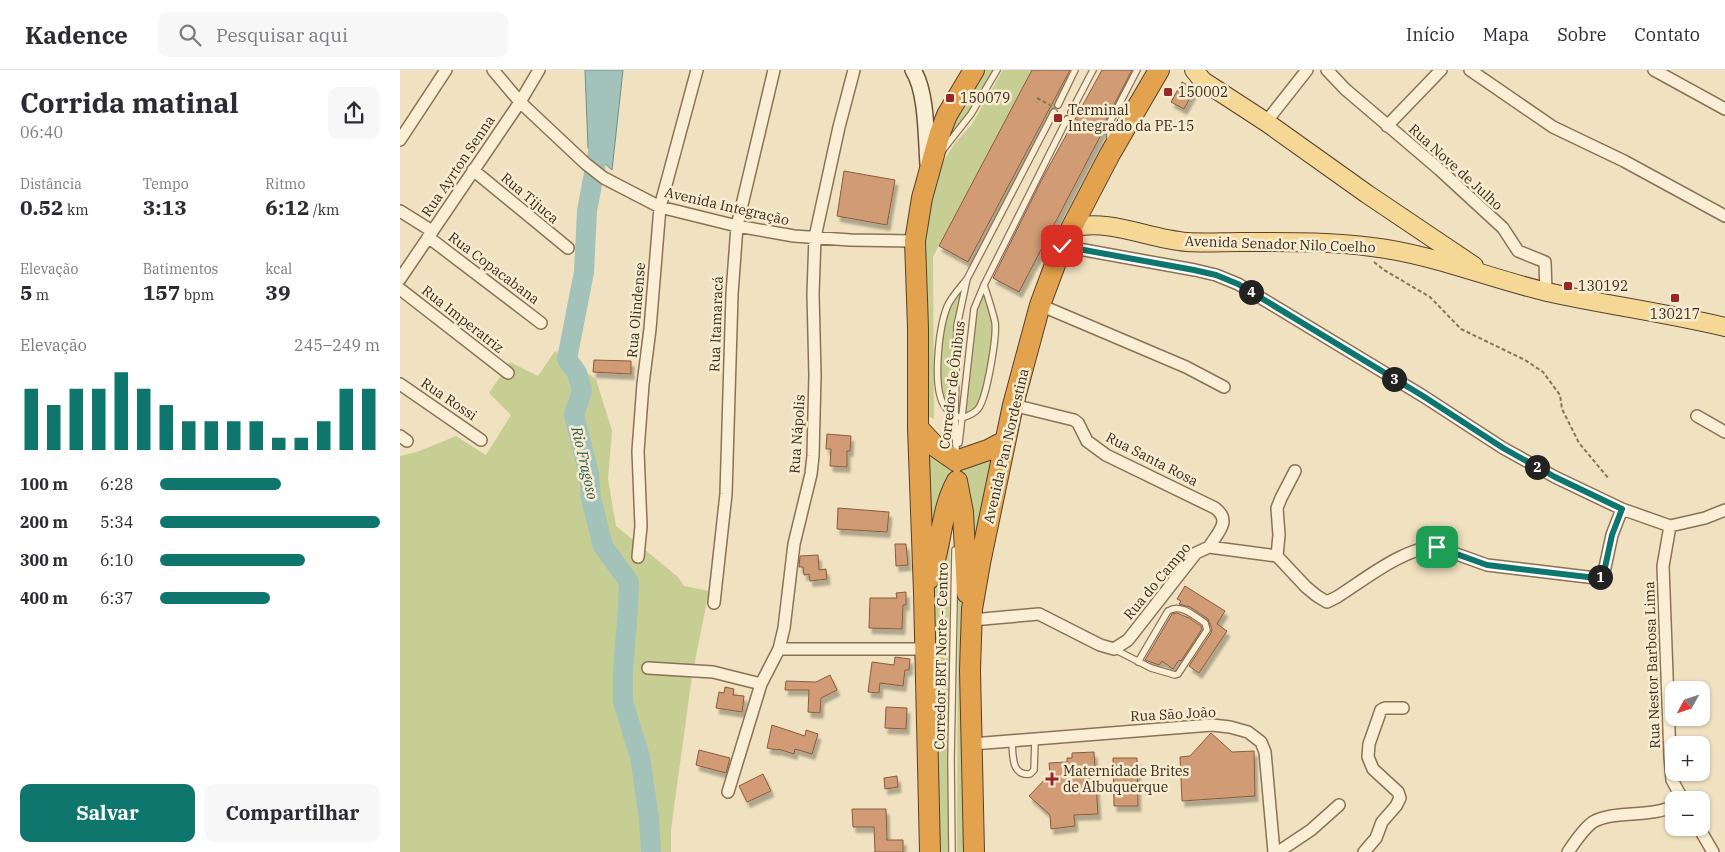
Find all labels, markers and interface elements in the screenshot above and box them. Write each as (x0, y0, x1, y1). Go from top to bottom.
search box (158, 12, 508, 57)
text: Kadence (25, 19, 128, 51)
icon: search (176, 21, 204, 49)
text: Pesquisar aqui (216, 23, 348, 47)
text: Início (1406, 23, 1455, 46)
text: Mapa (1483, 23, 1529, 46)
text: Sobre (1557, 23, 1606, 46)
text: Contato (1634, 23, 1700, 46)
place label: 150002 (1178, 83, 1228, 101)
text: Corrida matinal (20, 84, 239, 121)
marker: 150002 (1162, 86, 1174, 98)
button: share (328, 87, 380, 139)
place label: 150079 (960, 89, 1010, 107)
marker: 150079 (944, 92, 956, 104)
place label: Terminal Integrado da PE-15 (1068, 101, 1195, 135)
street label: Rua Ayrton Senna (417, 112, 499, 220)
marker: Terminal Integrado da PE-15 (1052, 112, 1064, 124)
street label: Rua Nove de Julho (1405, 120, 1507, 214)
text: 06:40 (20, 122, 63, 142)
street label: Rua Tijuca (497, 169, 563, 228)
text: Distância (20, 175, 82, 193)
text: Tempo (143, 175, 189, 193)
text: Ritmo (265, 175, 305, 193)
street label: Avenida Integração (663, 183, 791, 229)
text: 0.52 (20, 193, 64, 221)
text: 3:13 (143, 193, 187, 221)
text: 6:12 (265, 193, 310, 221)
text: km (64, 201, 89, 219)
text: /km (310, 201, 339, 219)
pin (1041, 225, 1083, 267)
street label: Rua Copacabana (445, 228, 543, 308)
icon: check (1048, 232, 1076, 260)
street label: Avenida Senador Nilo Coelho (1184, 232, 1376, 256)
text: Elevação (20, 260, 78, 278)
text: Batimentos (143, 260, 218, 278)
text: kcal (265, 260, 292, 278)
street label: Rua Olindense (623, 262, 649, 358)
street label: Rua Itamaracá (705, 275, 727, 372)
place label: 130192 (1578, 277, 1628, 295)
text: 5 (20, 278, 33, 306)
text: 157 (143, 278, 180, 306)
text: 39 (265, 278, 291, 306)
pin: 4 (1238, 280, 1264, 304)
marker: 130192 (1562, 280, 1574, 292)
street label: Rua Imperatriz (418, 281, 508, 357)
text: 4 (1247, 283, 1256, 301)
text: m (33, 286, 49, 304)
text: bpm (180, 286, 214, 304)
marker: 130217 (1669, 292, 1681, 304)
place label: 130217 (1650, 305, 1700, 323)
street label: Corredor de Ônibus (934, 319, 969, 450)
text: Elevação (20, 335, 87, 355)
text: 245–249 m (294, 335, 380, 355)
street label: Avenida Pan Nordestina (979, 366, 1033, 525)
pin: 3 (1382, 366, 1406, 392)
text: 3 (1390, 370, 1399, 388)
street label: Rua Rossi (417, 374, 481, 424)
street label: Rua Nápolis (785, 394, 809, 474)
water label: Rio Fragoso (567, 424, 603, 501)
street label: Rua Santa Rosa (1103, 428, 1201, 490)
pin: 2 (1524, 454, 1550, 480)
text: 2 (1533, 458, 1542, 476)
text: 100 m (20, 474, 68, 494)
text: 6:28 (100, 474, 133, 494)
text: 200 m (20, 512, 68, 532)
text: 5:34 (100, 512, 133, 532)
pin (1416, 526, 1458, 568)
icon: arrive (1423, 533, 1451, 561)
street label: Rua do Campo (1120, 539, 1195, 623)
text: 300 m (20, 550, 68, 570)
text: 6:10 (100, 550, 133, 570)
street label: Corredor BRT Norte - Centro (930, 562, 952, 750)
pin: 1 (1588, 564, 1612, 590)
text: 1 (1596, 568, 1605, 586)
street label: Rua Nestor Barbosa Lima (1640, 581, 1664, 749)
text: 400 m (20, 588, 68, 608)
text: 6:37 (100, 588, 133, 608)
north arrow (1665, 681, 1710, 726)
map controls (1665, 681, 1710, 836)
street label: Rua São João (1130, 703, 1216, 725)
button: + (1665, 736, 1710, 781)
place label: Maternidade Brites de Albuquerque (1063, 762, 1190, 796)
marker: Maternidade Brites de Albuquerque (1045, 772, 1059, 786)
button: Salvar (20, 784, 195, 842)
button: Compartilhar (205, 784, 380, 842)
button: − (1665, 791, 1710, 836)

